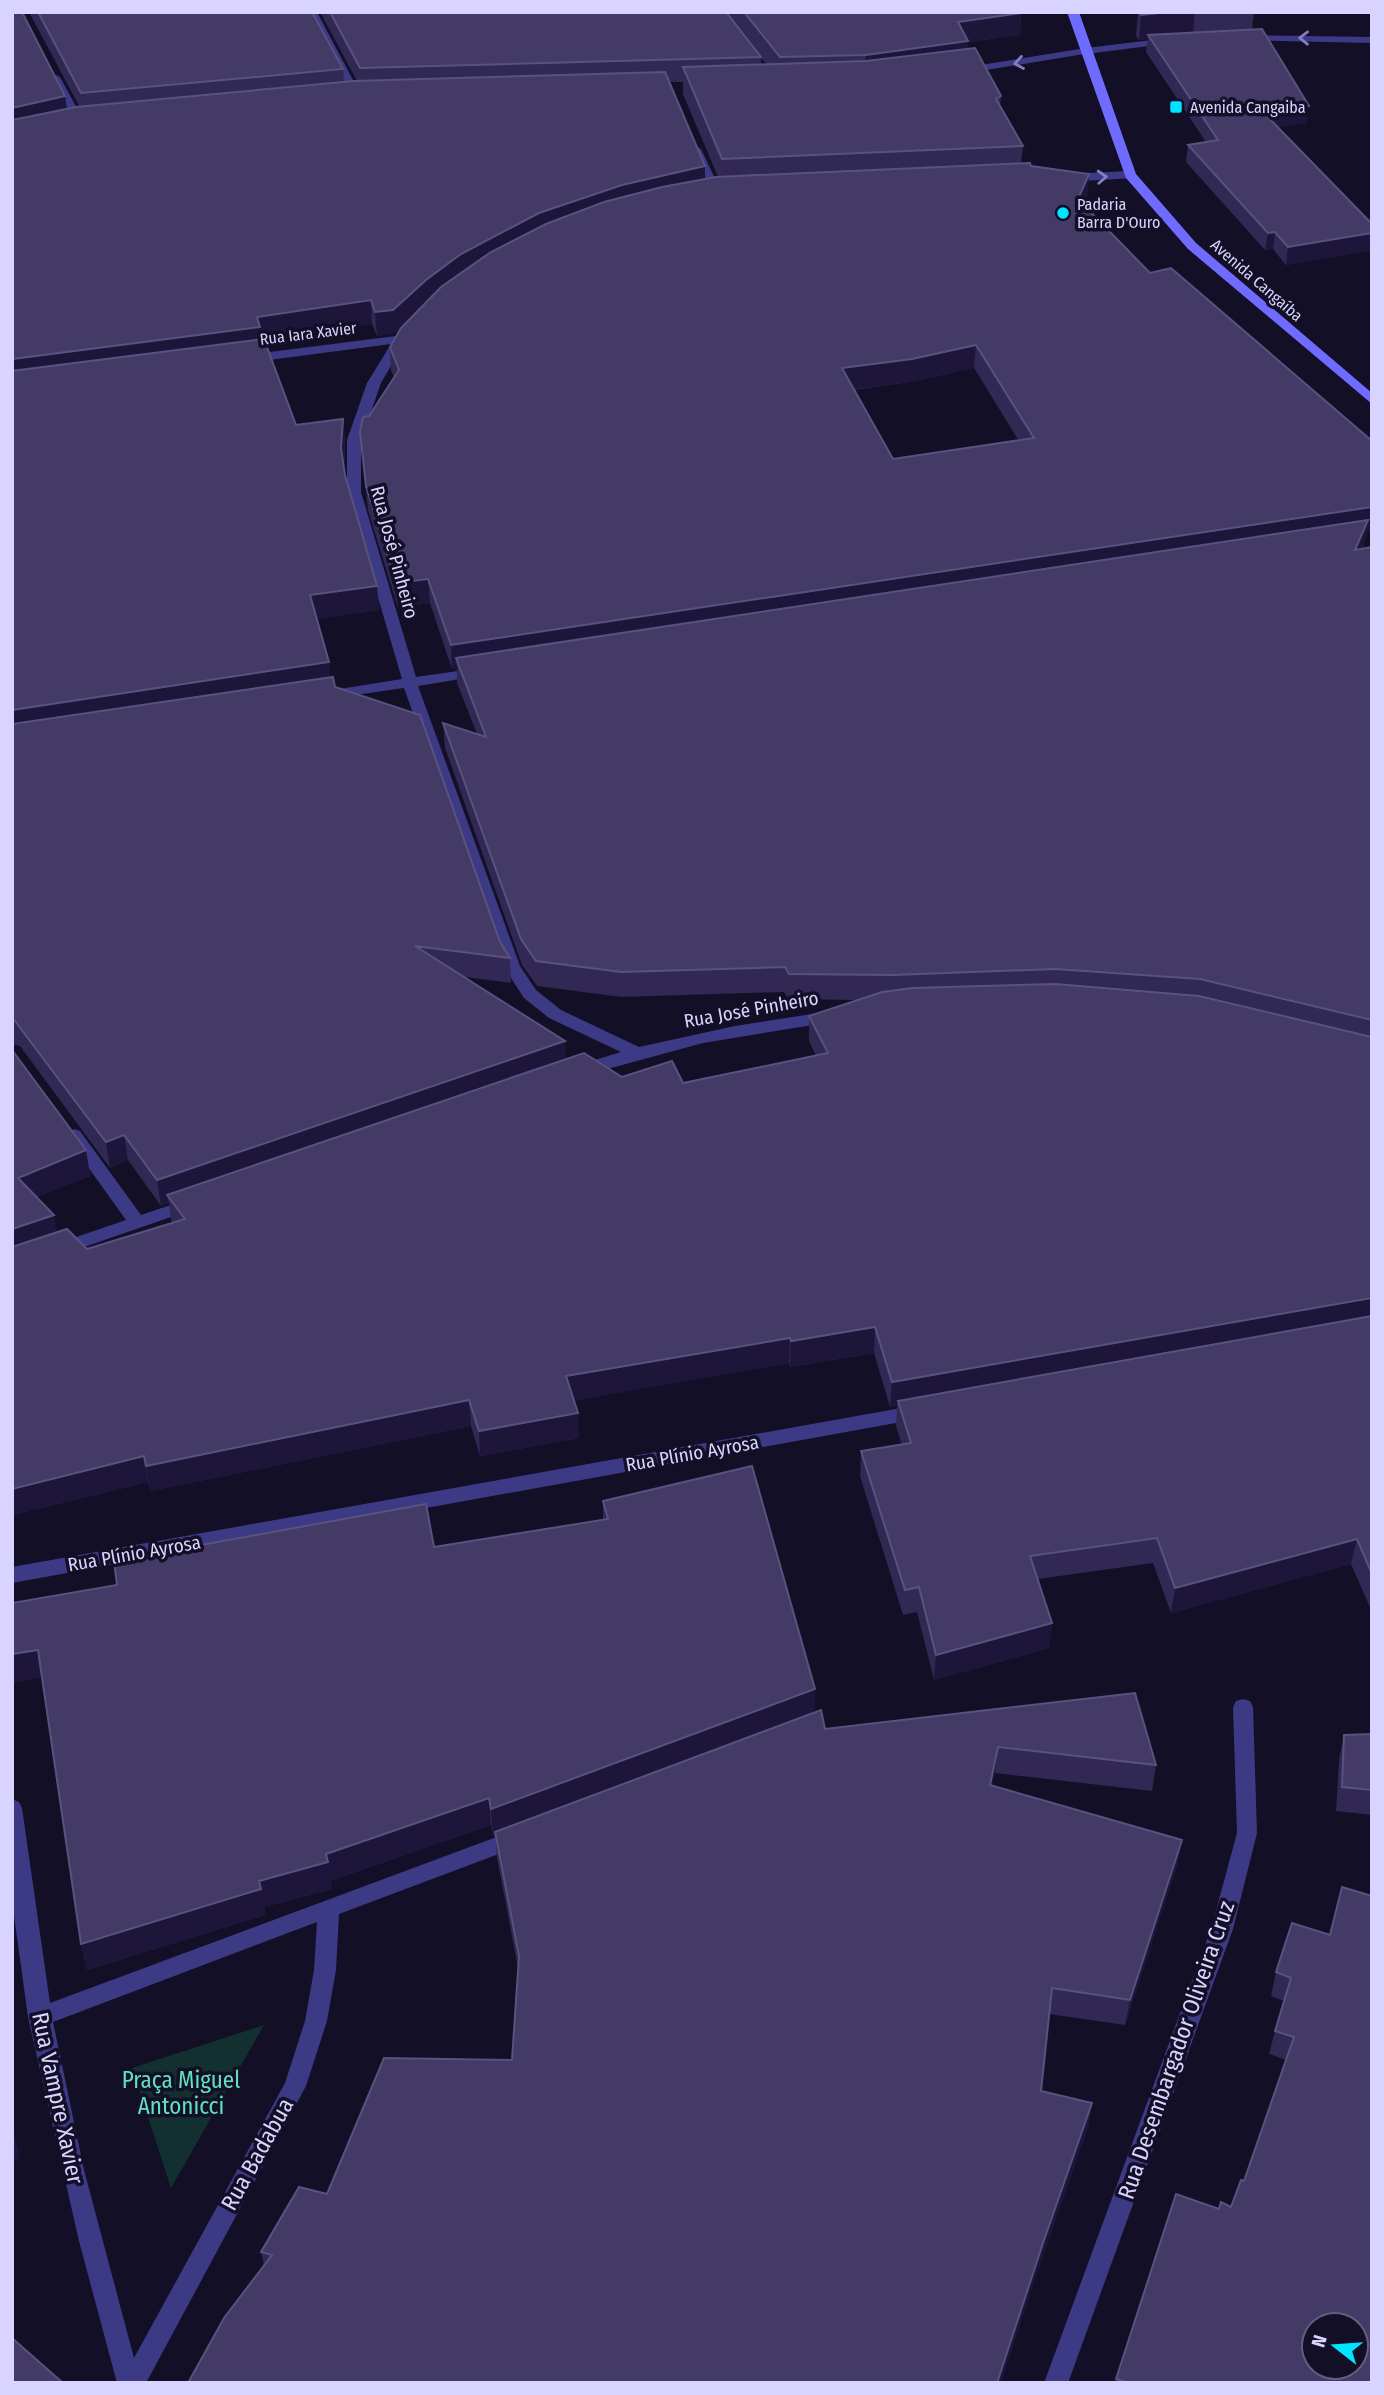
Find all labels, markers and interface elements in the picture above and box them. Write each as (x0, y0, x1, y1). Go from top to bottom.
one-way arrow (1298, 30, 1308, 46)
one-way arrow (1013, 55, 1025, 70)
place label: Avenida Cangaiba (1190, 98, 1306, 117)
marker: Avenida Cangaiba (1168, 99, 1184, 115)
one-way arrow (1097, 169, 1108, 184)
place label: Padaria Barra D'Ouro (1077, 195, 1160, 232)
marker: Padaria Barra D'Ouro (1055, 205, 1071, 221)
street label: Avenida Cangaíba (1207, 235, 1307, 326)
street label: Rua Iara Xavier (259, 318, 358, 349)
street label: Rua José Pinheiro (366, 483, 423, 621)
street label: Rua José Pinheiro (682, 986, 820, 1033)
street label: Rua Plínio Ayrosa (624, 1430, 760, 1477)
street label: Rua Plínio Ayrosa (66, 1530, 202, 1577)
street label: Rua Desembargador Oliveira Cruz (1112, 1897, 1240, 2203)
street label: Rua Vampre Xavier (26, 2010, 90, 2186)
park label: Praça Miguel Antonicci (122, 2066, 240, 2120)
street label: Rua Badabua (215, 2093, 299, 2215)
north arrow (1300, 2311, 1370, 2381)
text: N (1307, 2332, 1332, 2350)

